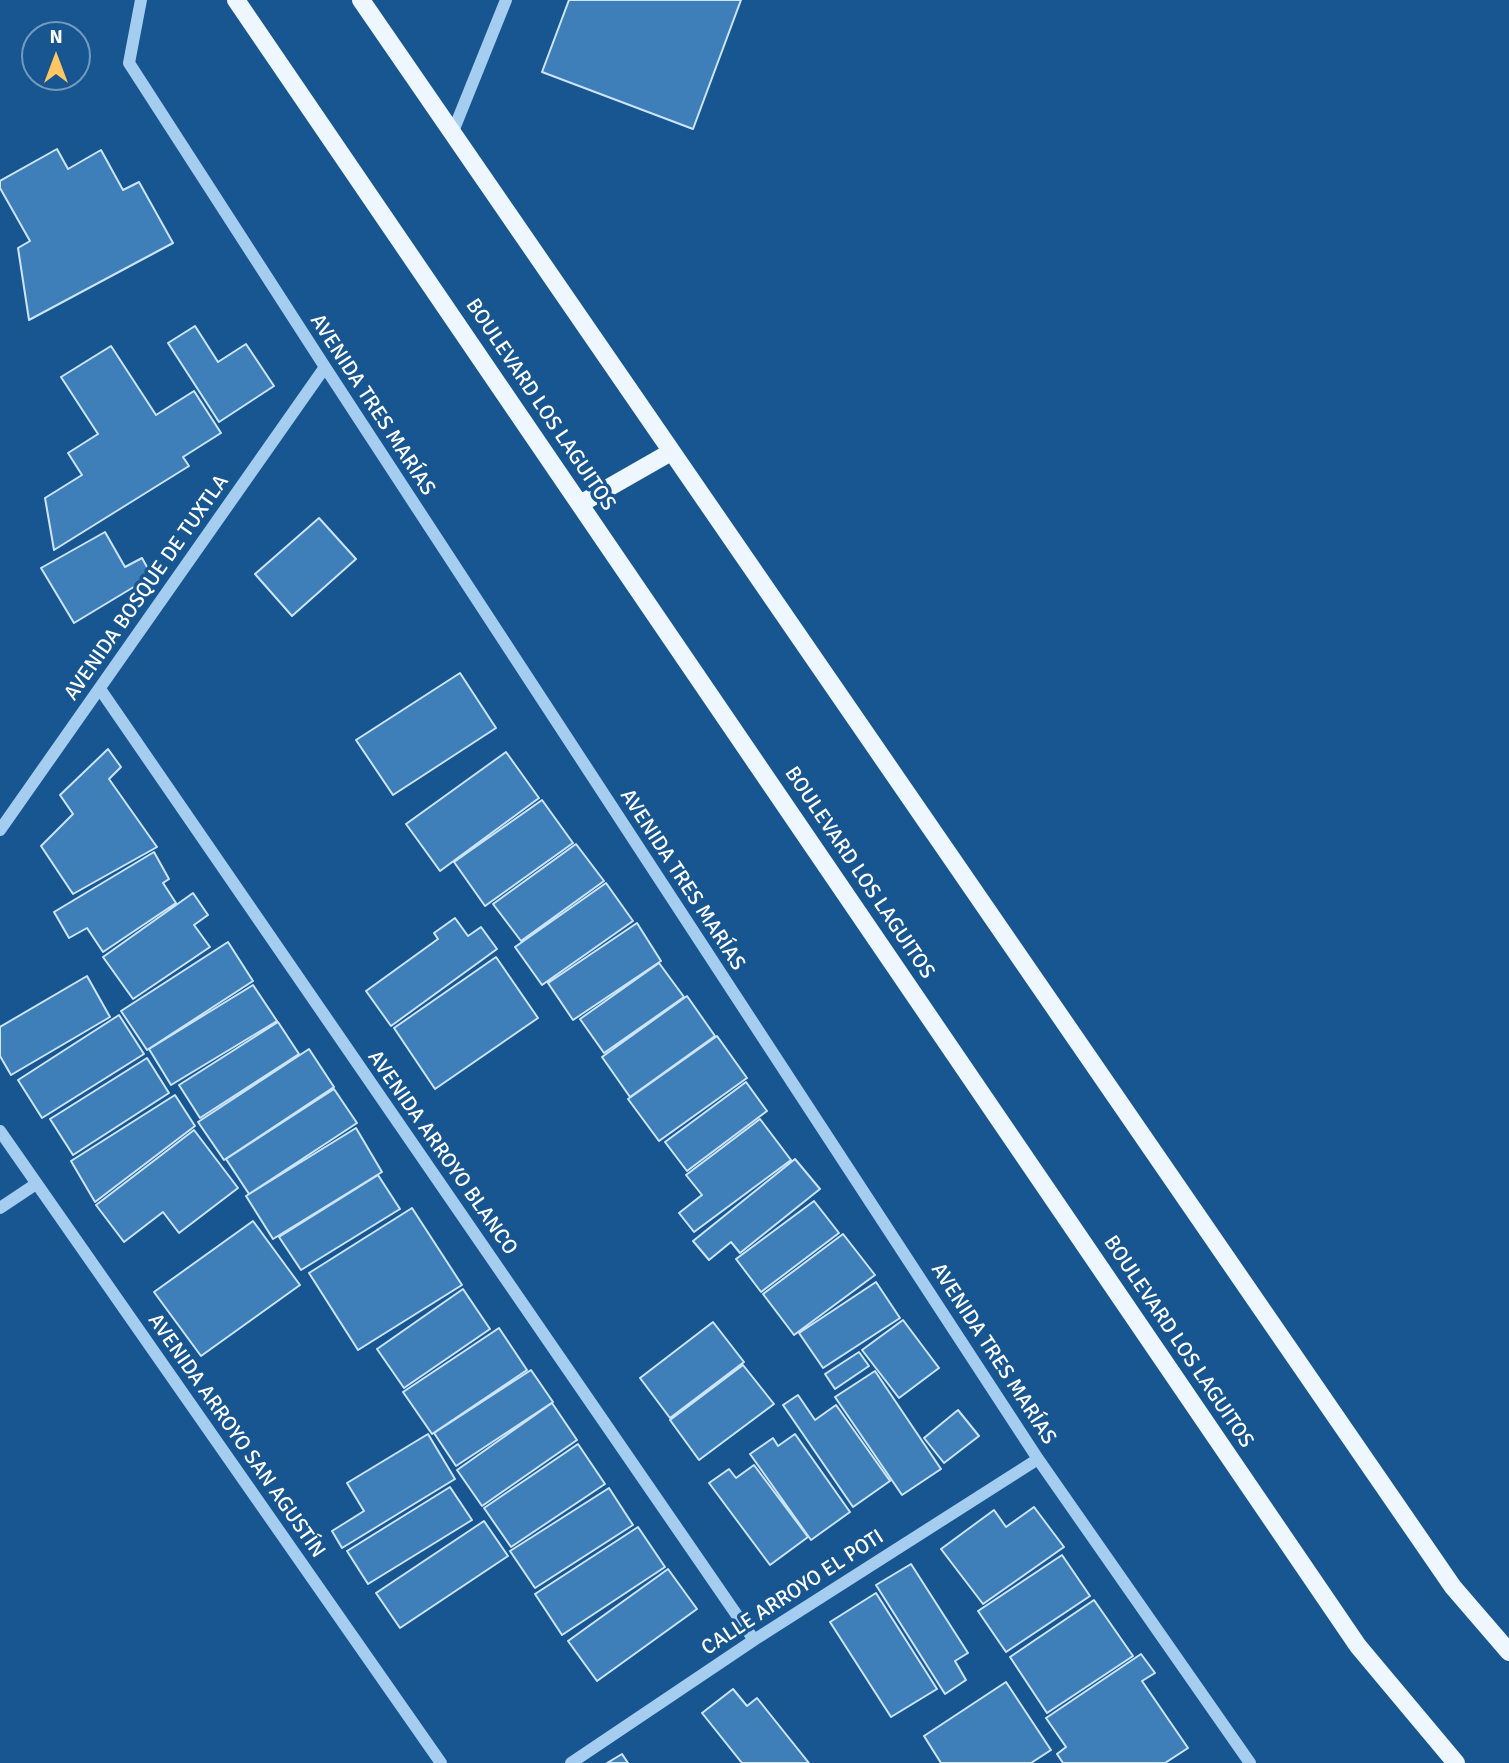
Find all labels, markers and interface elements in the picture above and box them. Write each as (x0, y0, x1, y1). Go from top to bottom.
north arrow (21, 21, 91, 91)
text: N (49, 25, 63, 49)
street label: BOULEVARD LOS LAGUITOS (460, 294, 620, 516)
street label: AVENIDA TRES MARÍAS (304, 310, 440, 500)
street label: AVENIDA BOSQUE DE TUXTLA (59, 470, 235, 706)
street label: BOULEVARD LOS LAGUITOS (779, 762, 939, 984)
street label: AVENIDA TRES MARÍAS (614, 785, 750, 975)
street label: AVENIDA ARROYO BLANCO (362, 1046, 522, 1260)
street label: BOULEVARD LOS LAGUITOS (1098, 1231, 1258, 1453)
street label: AVENIDA TRES MARÍAS (925, 1259, 1061, 1449)
street label: AVENIDA ARROYO SAN AGUSTÍN (142, 1309, 330, 1563)
street label: CALLE ARROYO EL POTI (697, 1525, 889, 1661)

